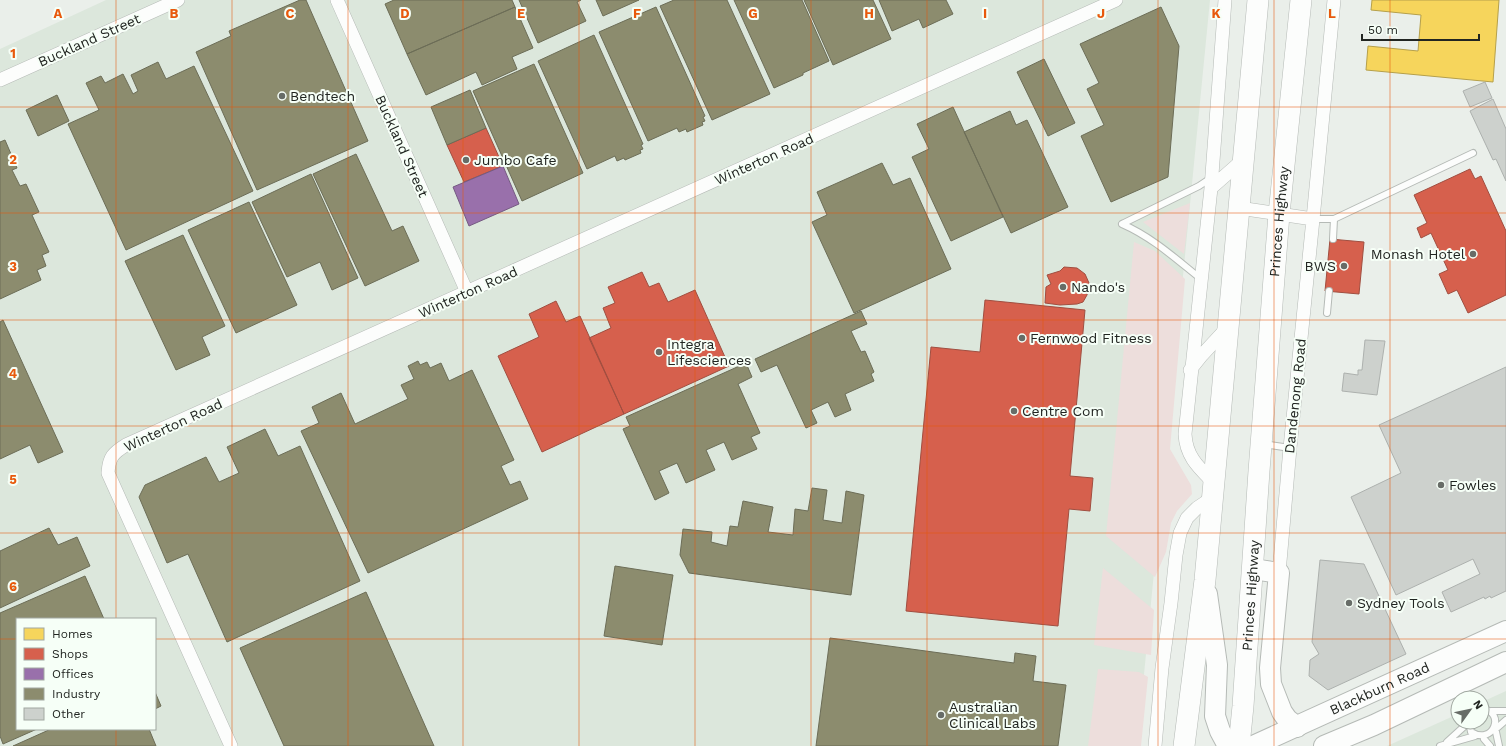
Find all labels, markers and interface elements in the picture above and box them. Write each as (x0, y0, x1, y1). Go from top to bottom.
text: A (54, 6, 63, 21)
text: B (170, 6, 179, 21)
text: C (286, 6, 295, 21)
text: D (400, 6, 410, 21)
text: E (517, 6, 525, 21)
text: F (633, 6, 641, 21)
text: G (748, 6, 758, 21)
text: H (864, 6, 874, 21)
text: I (983, 6, 987, 21)
text: J (1097, 6, 1105, 21)
text: K (1211, 6, 1221, 21)
text: L (1328, 6, 1336, 21)
street label: Buckland Street (35, 10, 143, 70)
scale bar (1362, 16, 1479, 42)
text: 50 m (1368, 23, 1398, 37)
text: 1 (10, 46, 16, 61)
place label: Bendtech (290, 88, 355, 104)
marker: Bendtech (277, 91, 287, 101)
street label: Buckland Street (372, 92, 432, 200)
street label: Winterton Road (712, 130, 816, 188)
text: 2 (9, 152, 17, 167)
place label: Jumbo Cafe (474, 152, 557, 168)
marker: Jumbo Cafe (461, 155, 471, 165)
street label: Princes Highway (1266, 165, 1292, 278)
place label: Monash Hotel (1371, 246, 1466, 262)
marker: Monash Hotel (1468, 249, 1478, 259)
place label: BWS (1305, 258, 1336, 274)
text: 3 (9, 259, 17, 274)
marker: BWS (1339, 261, 1349, 271)
street label: Winterton Road (416, 263, 520, 321)
place label: Nando's (1071, 279, 1125, 295)
marker: Nando's (1058, 282, 1068, 292)
place label: Fernwood Fitness (1030, 330, 1152, 346)
marker: Fernwood Fitness (1017, 333, 1027, 343)
place label: Integra Lifesciences (667, 336, 751, 368)
street label: Dandenong Road (1281, 338, 1309, 454)
marker: Integra Lifesciences (654, 347, 664, 357)
text: 4 (9, 366, 18, 381)
street label: Winterton Road (121, 395, 225, 455)
place label: Centre Com (1022, 403, 1104, 419)
marker: Centre Com (1009, 406, 1019, 416)
text: 5 (9, 472, 17, 487)
place label: Fowles (1449, 477, 1496, 493)
marker: Fowles (1436, 480, 1446, 490)
street label: Princes Highway (1239, 539, 1262, 651)
text: 6 (9, 579, 17, 594)
place label: Sydney Tools (1357, 595, 1445, 611)
marker: Sydney Tools (1344, 598, 1354, 608)
legend (16, 618, 156, 730)
text: Homes (52, 627, 93, 641)
text: Shops (52, 647, 88, 661)
street label: Blackburn Road (1327, 659, 1432, 718)
text: Offices (52, 667, 94, 681)
text: Industry (52, 687, 101, 701)
north arrow (1450, 690, 1490, 730)
text: N (1470, 698, 1486, 712)
place label: Australian Clinical Labs (949, 699, 1036, 731)
text: Other (52, 707, 85, 721)
marker: Australian Clinical Labs (936, 710, 946, 720)

